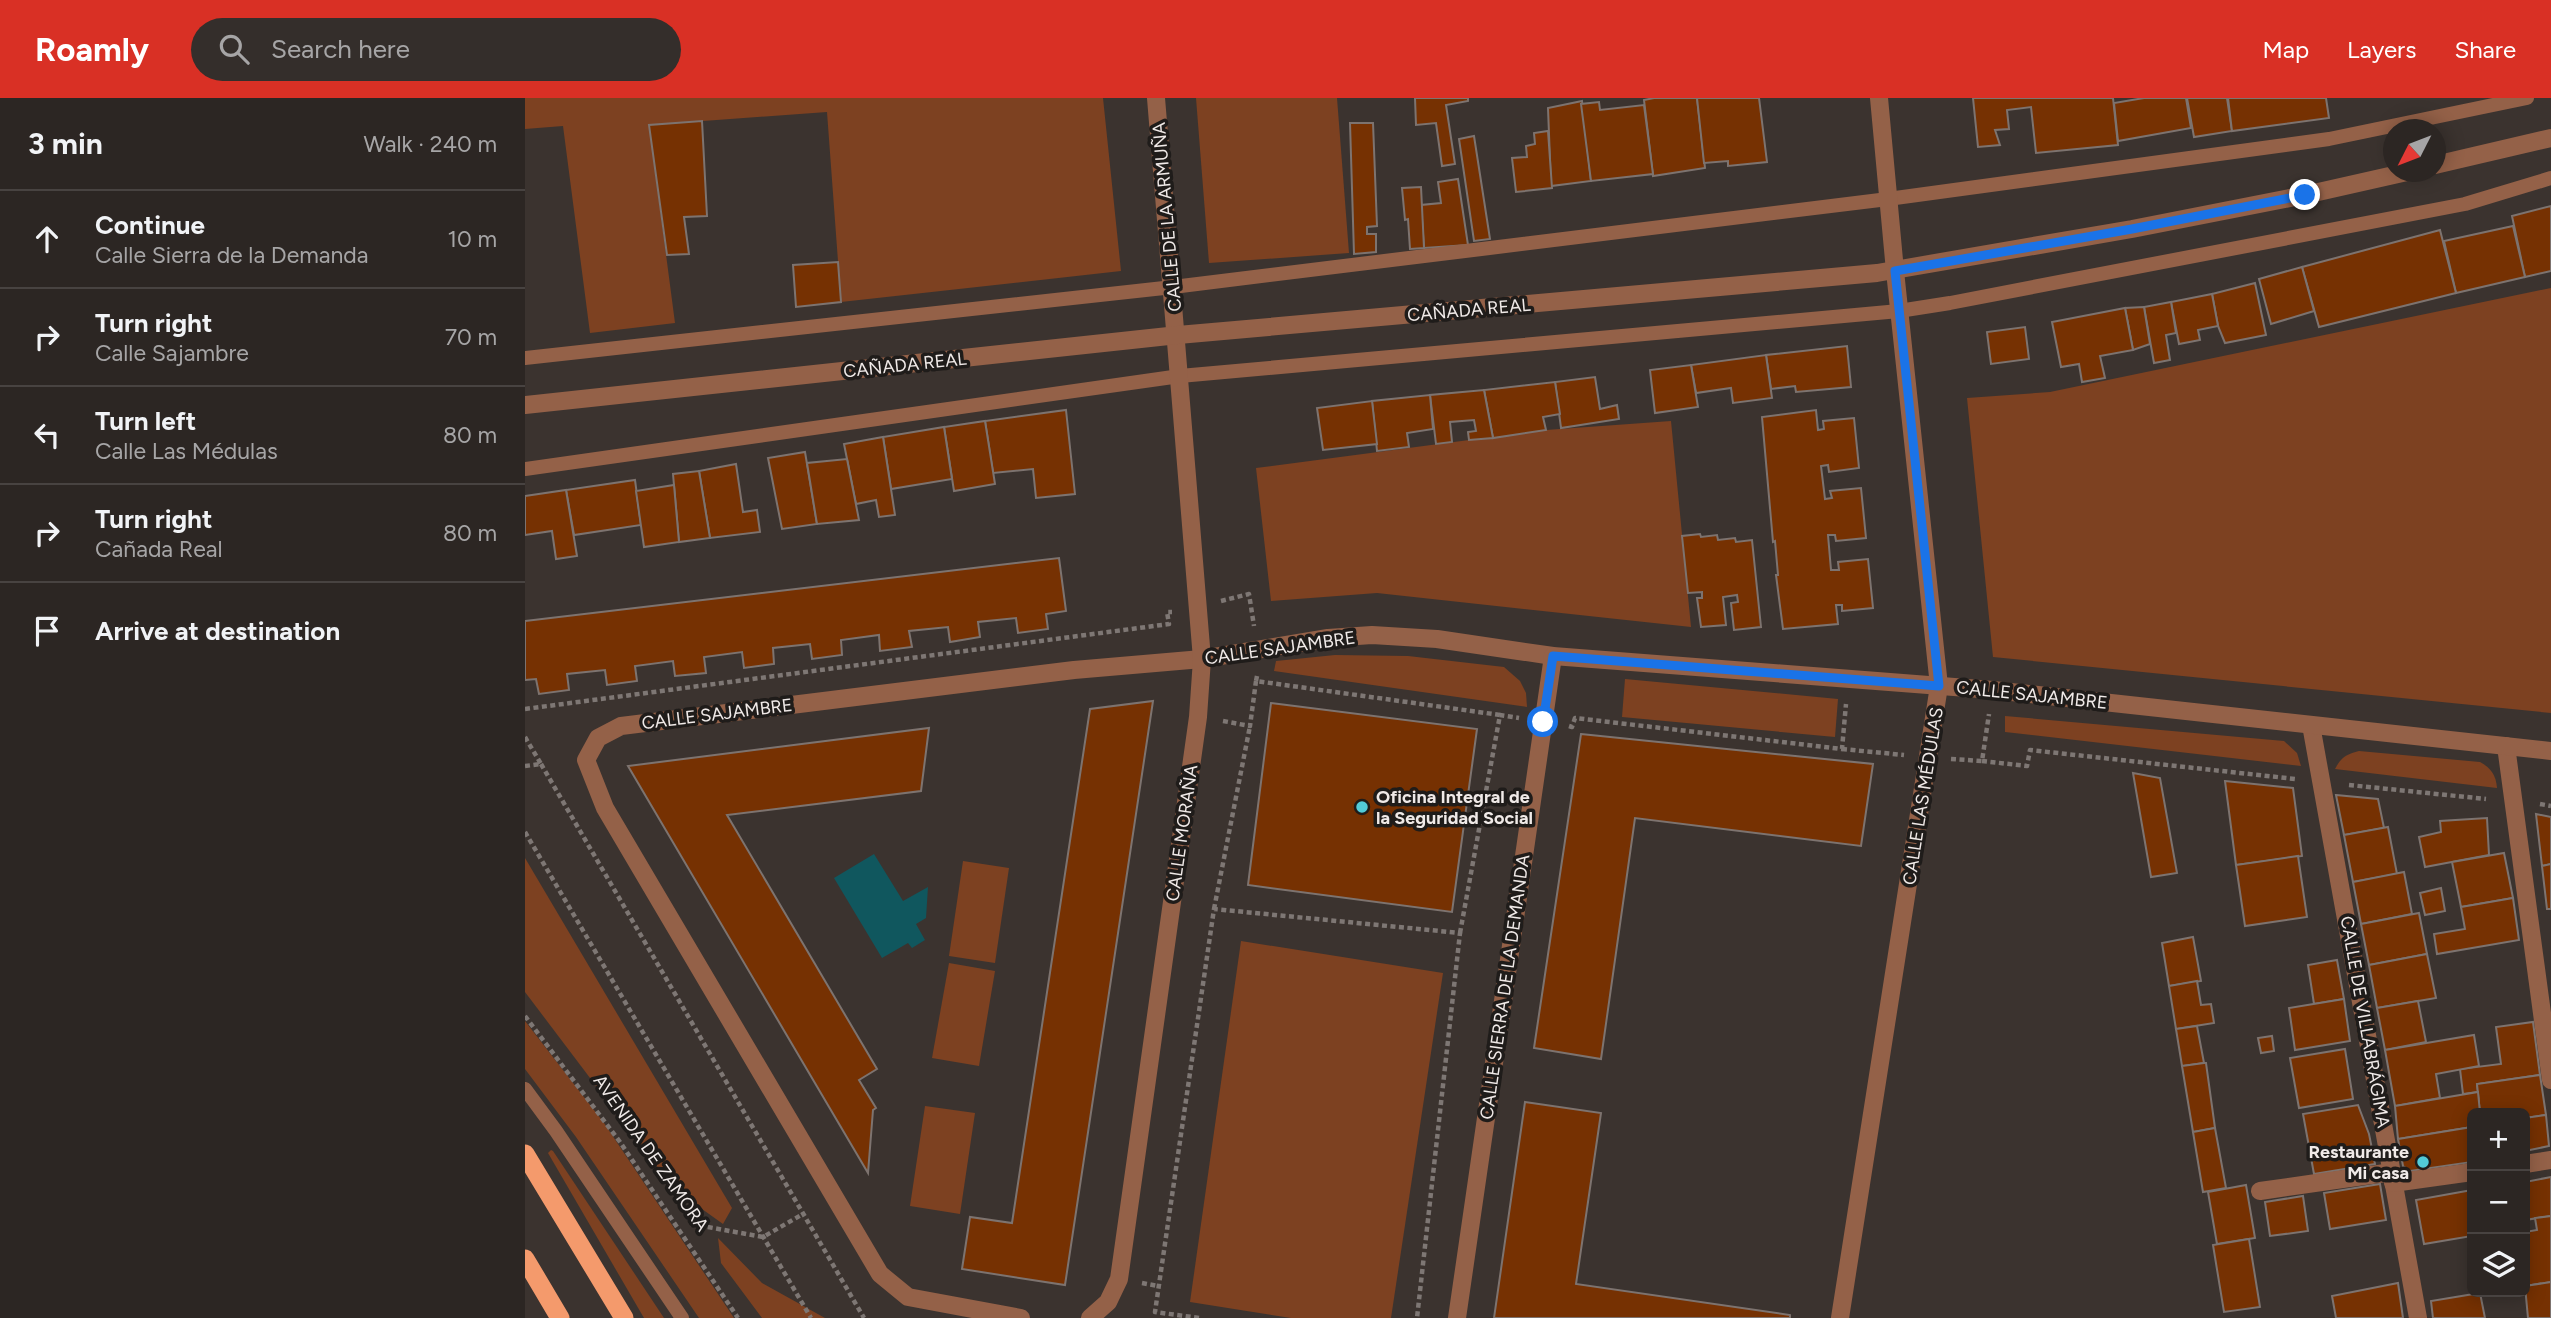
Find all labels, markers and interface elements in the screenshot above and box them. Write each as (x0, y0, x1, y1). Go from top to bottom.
search box (191, 18, 681, 81)
text: Roamly (35, 30, 149, 69)
icon: search (215, 30, 253, 68)
text: Search here (271, 33, 410, 65)
text: Map (2262, 35, 2309, 64)
text: Layers (2347, 35, 2416, 64)
text: Share (2454, 35, 2516, 64)
north arrow (2383, 119, 2446, 182)
street label: CALLE DE LA ARMUÑA (1148, 121, 1186, 313)
text: 3 min (28, 125, 103, 162)
text: Walk · 240 m (364, 130, 497, 158)
route end (2289, 179, 2320, 210)
text: Continue (95, 209, 205, 241)
icon: ahead (28, 220, 66, 258)
text: 10 m (448, 225, 497, 253)
text: Calle Sierra de la Demanda (95, 241, 369, 269)
street label: CAÑADA REAL (1406, 294, 1532, 326)
text: Turn right (95, 307, 212, 339)
icon: right (28, 318, 66, 356)
text: 70 m (445, 323, 497, 351)
text: Calle Sajambre (95, 339, 249, 367)
street label: CAÑADA REAL (842, 348, 968, 382)
text: Turn left (95, 405, 196, 437)
icon: left (28, 416, 66, 454)
text: 80 m (443, 421, 497, 449)
text: Calle Las Médulas (95, 437, 278, 465)
text: Turn right (95, 503, 212, 535)
icon: right (28, 514, 66, 552)
text: 80 m (443, 519, 497, 547)
text: Cañada Real (95, 535, 223, 563)
icon: arrive (28, 612, 66, 650)
text: Arrive at destination (95, 615, 340, 647)
street label: CALLE SAJAMBRE (1203, 627, 1357, 669)
street label: CALLE SAJAMBRE (1955, 676, 2109, 714)
street label: CALLE SAJAMBRE (640, 694, 794, 734)
route start (1527, 706, 1558, 737)
street label: CALLE LAS MÉDULAS (1898, 706, 1948, 886)
street label: CALLE MORAÑA (1162, 763, 1202, 903)
place label: Oficina Integral de la Seguridad Social (1376, 786, 1533, 829)
marker: Oficina Integral de la Seguridad Social (1354, 799, 1370, 815)
street label: CALLE SIERRA DE LA DEMANDA (1476, 853, 1534, 1121)
street label: CALLE DE VILLABRÁGIMA (2336, 914, 2394, 1130)
street label: AVENIDA DE ZAMORA (589, 1070, 713, 1236)
map controls (2467, 1108, 2530, 1297)
button: + (2467, 1108, 2530, 1171)
place label: Restaurante Mi casa (2308, 1141, 2409, 1184)
marker: Restaurante Mi casa (2415, 1154, 2431, 1170)
button: − (2467, 1171, 2530, 1234)
button: layers (2467, 1234, 2530, 1297)

